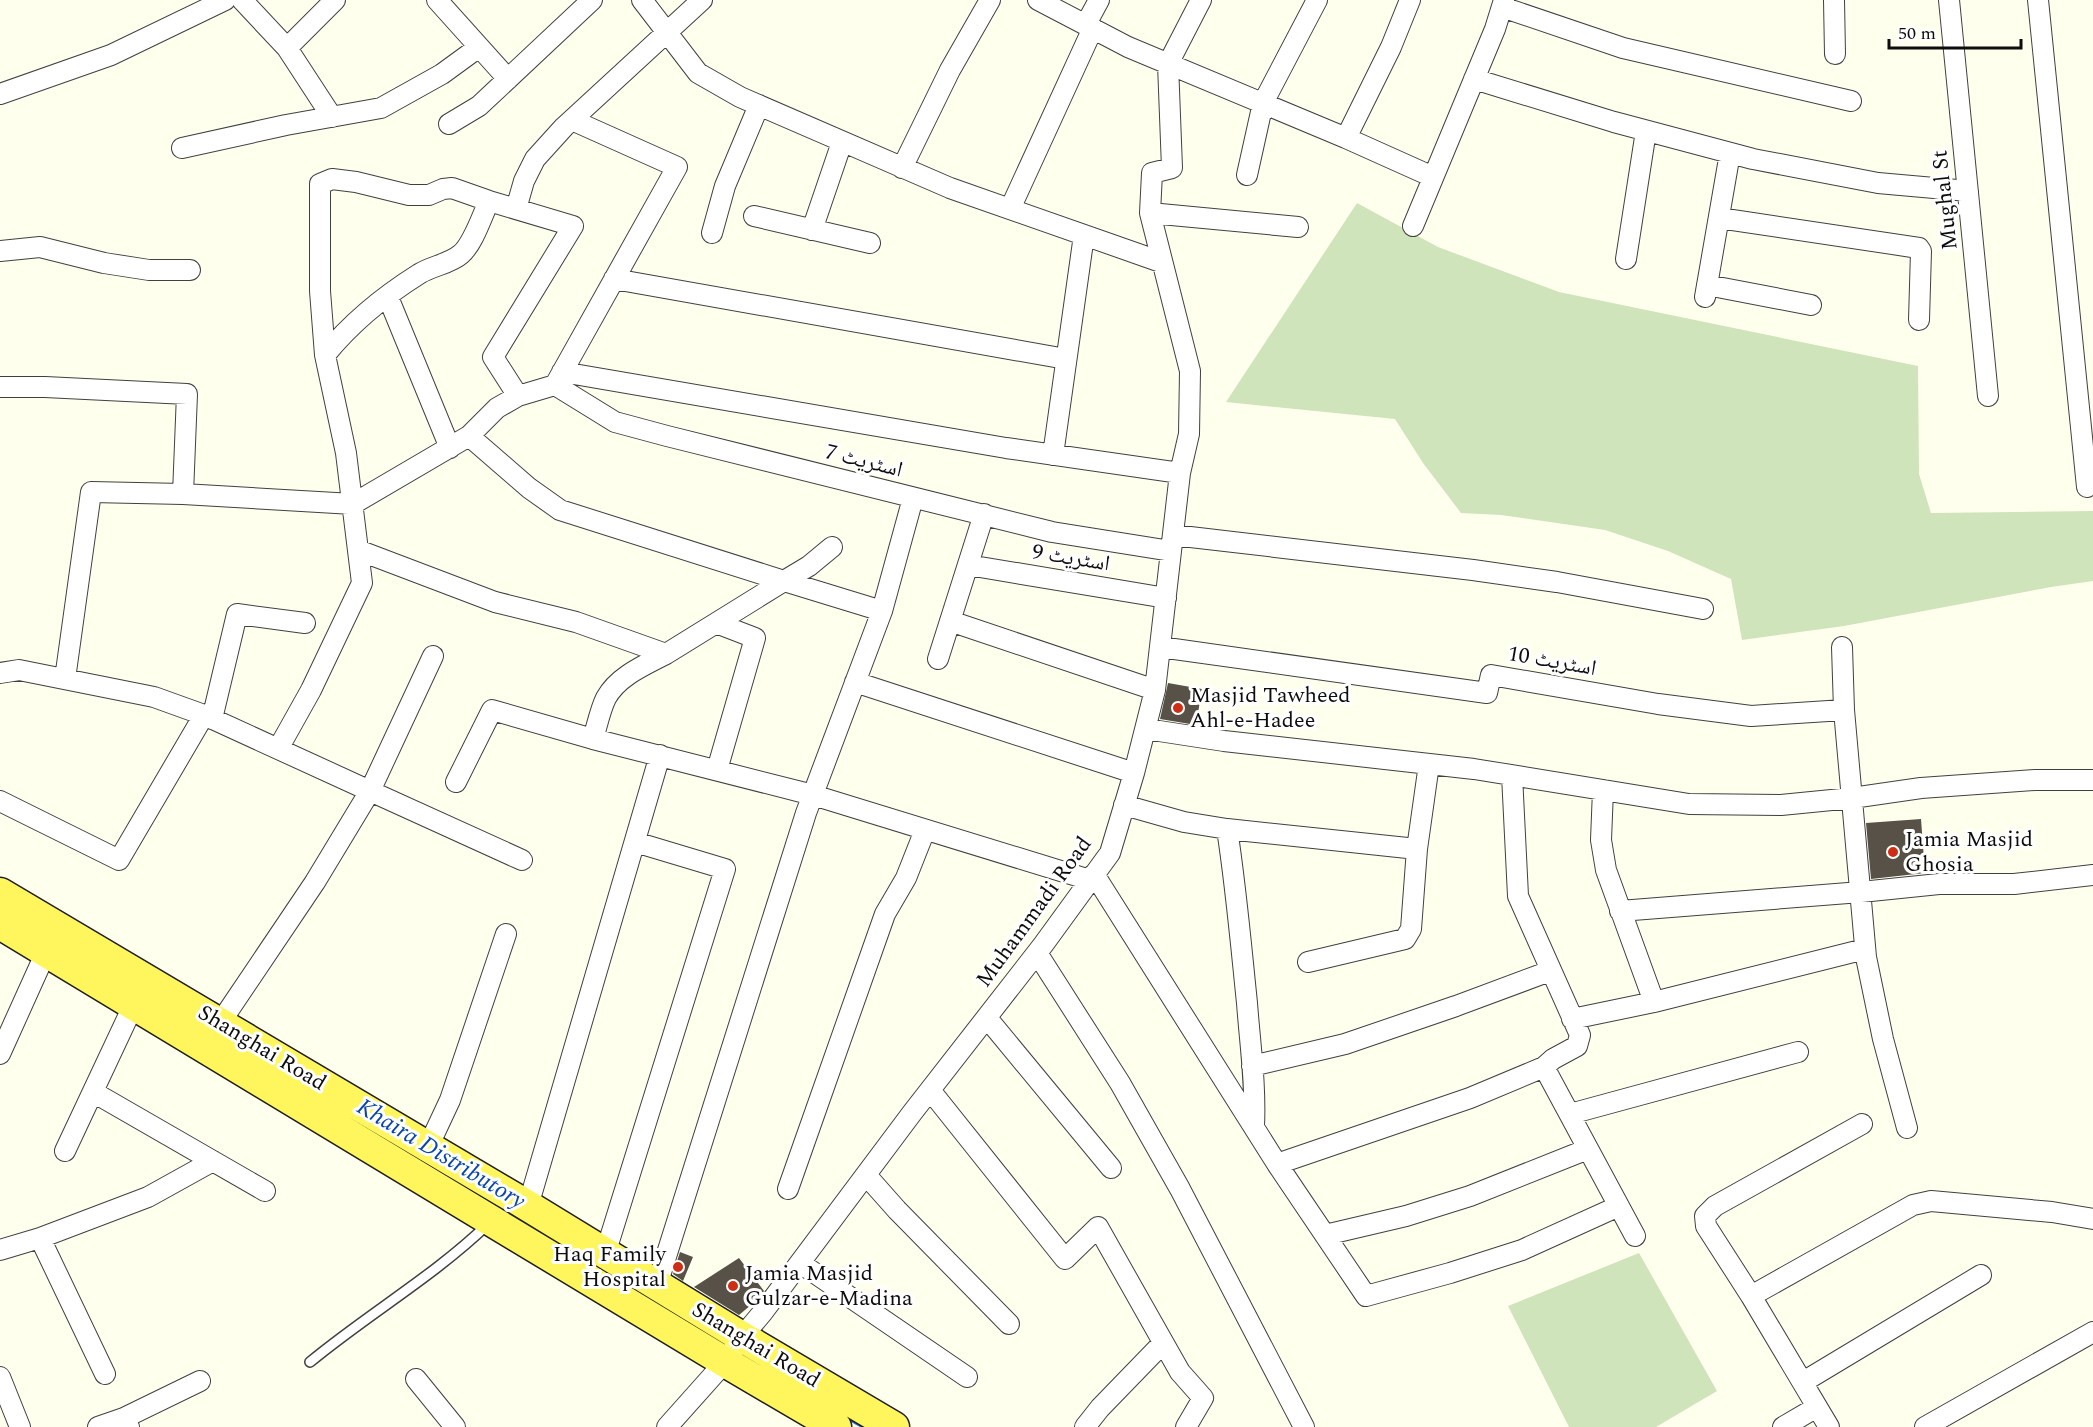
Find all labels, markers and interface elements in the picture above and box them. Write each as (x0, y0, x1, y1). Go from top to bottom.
scale bar (1889, 12, 2021, 50)
text: 50 m (1898, 20, 1936, 47)
street label: Mughal St (1923, 148, 1967, 252)
street label: اسٹریٹ 7 (822, 435, 906, 487)
street label: اسٹریٹ 9 (1030, 536, 1112, 580)
street label: اسٹریٹ 10 (1505, 637, 1599, 685)
place label: Masjid Tawheed Ahl-e-Hadee (1190, 679, 1351, 737)
marker: Masjid Tawheed Ahl-e-Hadee (1171, 701, 1185, 715)
place label: Jamia Masjid Ghosia (1905, 823, 2033, 881)
street label: Muhammadi Road (968, 830, 1100, 994)
marker: Jamia Masjid Ghosia (1886, 845, 1900, 859)
street label: Shanghai Road (191, 997, 333, 1099)
water label: Khaira Distributory (350, 1089, 533, 1219)
place label: Haq Family Hospital (553, 1238, 667, 1296)
place label: Jamia Masjid Gulzar-e-Madina (745, 1257, 913, 1315)
marker: Haq Family Hospital (671, 1260, 685, 1274)
marker: Jamia Masjid Gulzar-e-Madina (726, 1279, 740, 1293)
street label: Shanghai Road (685, 1294, 827, 1396)

